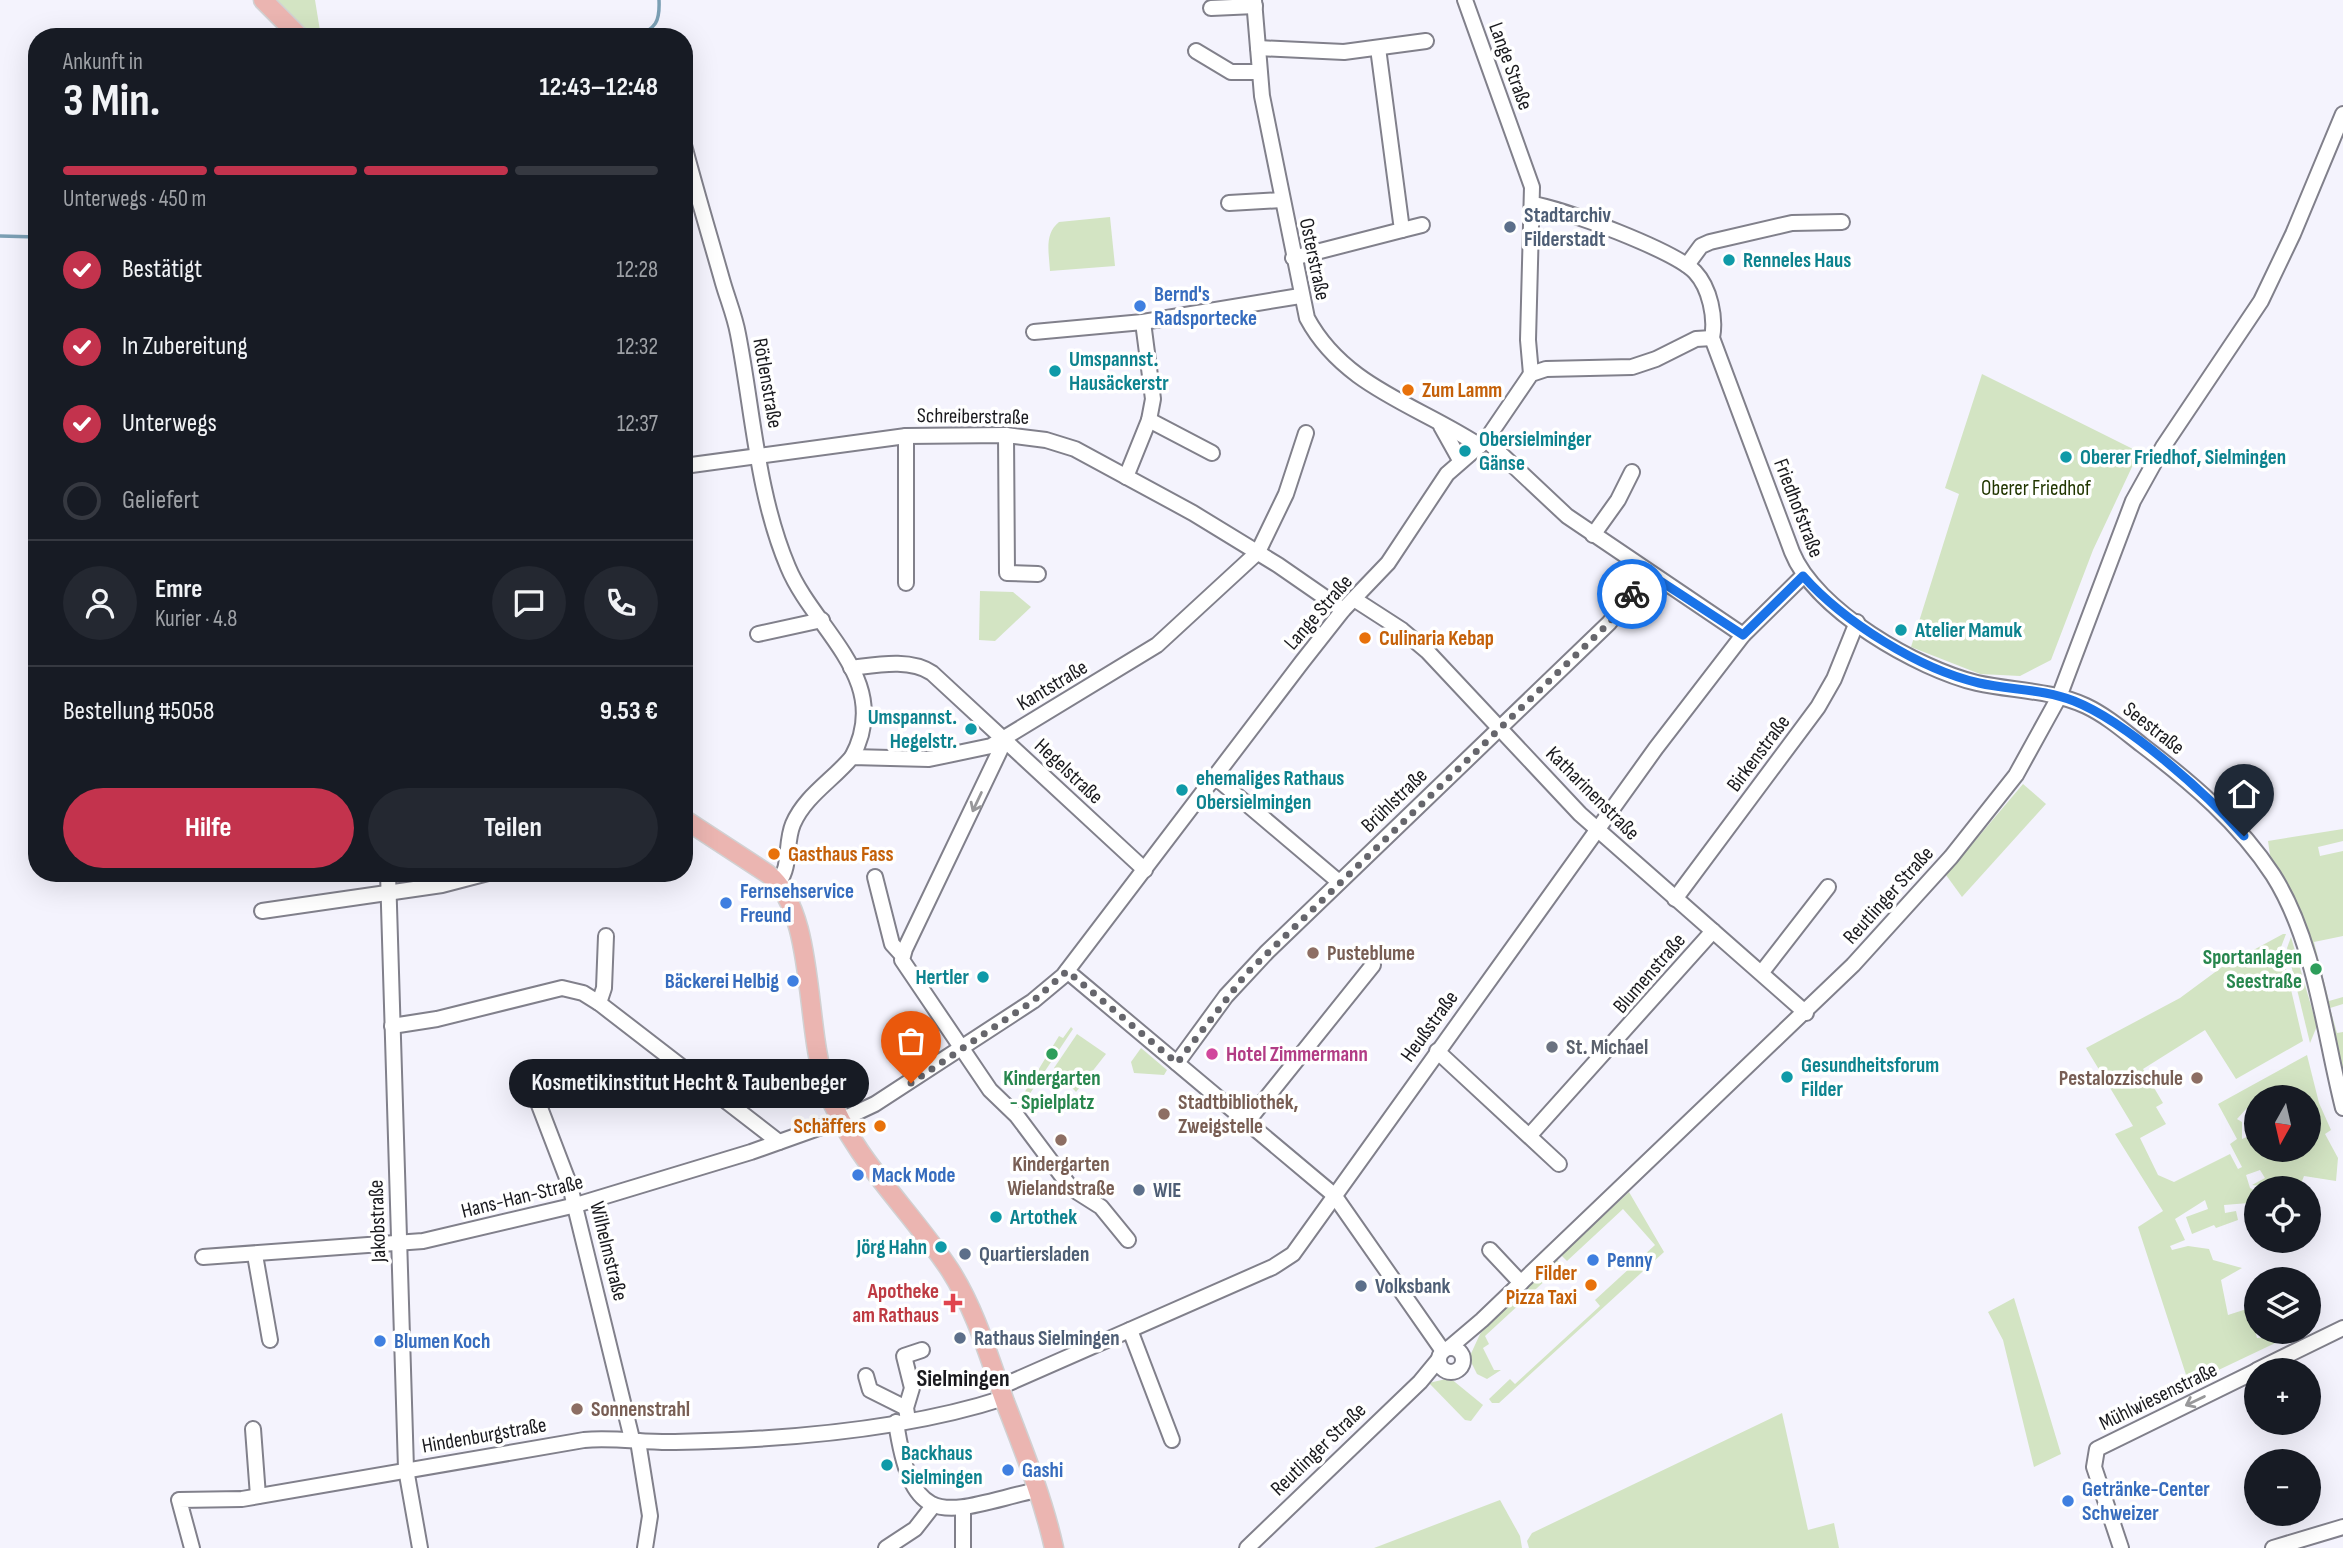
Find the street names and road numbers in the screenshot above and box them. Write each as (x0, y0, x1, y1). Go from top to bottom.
street label: Lange Straße (1483, 19, 1538, 113)
street label: Osterstraße (1294, 216, 1335, 302)
street label: Rötlenstraße (747, 336, 788, 430)
street label: Schreiberstraße (917, 403, 1029, 430)
street label: Friedhofstraße (1768, 455, 1829, 561)
street label: Lange Straße (1279, 570, 1358, 655)
street label: Kantstraße (1012, 655, 1092, 716)
street label: Seestraße (2118, 697, 2189, 760)
street label: Birkenstraße (1722, 710, 1795, 797)
street label: Hegelstraße (1029, 733, 1108, 809)
street label: Katharinenstraße (1541, 741, 1645, 845)
street label: Brühlstraße (1356, 763, 1433, 838)
street label: Reutlinger Straße (1838, 841, 1939, 949)
street label: Blumenstraße (1608, 928, 1691, 1018)
street label: Heußstraße (1395, 986, 1464, 1067)
street label: Hans-Han-Straße (459, 1169, 586, 1224)
street label: Jakobstraße (364, 1179, 391, 1264)
street label: Wilhelmstraße (584, 1199, 633, 1303)
street label: Mühlwiesenstraße (2095, 1357, 2221, 1436)
street label: Reutlinger Straße (1265, 1398, 1371, 1501)
street label: Hindenburgstraße (420, 1412, 548, 1459)

